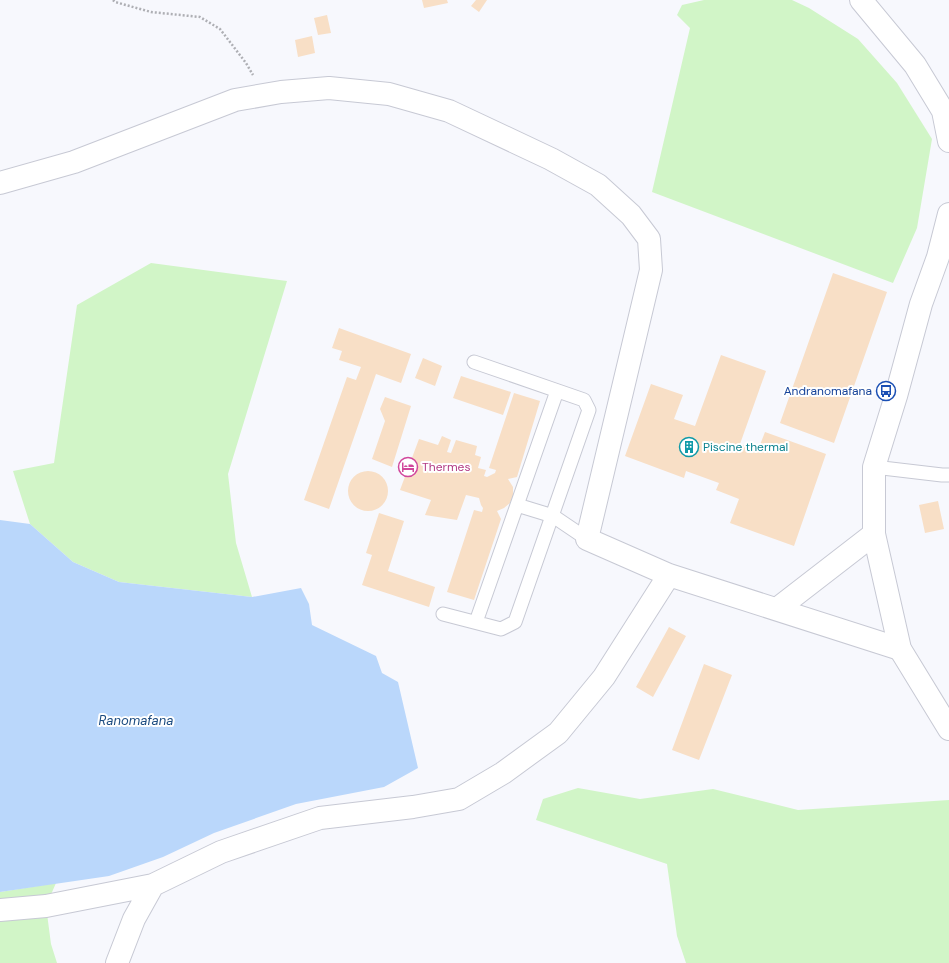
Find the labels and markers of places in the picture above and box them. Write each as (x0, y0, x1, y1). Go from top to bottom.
bus stop icon: Andranomafana (875, 380, 897, 402)
place label: Andranomafana (784, 383, 872, 399)
building icon: Piscine thermal (678, 436, 700, 458)
place label: Piscine thermal (703, 439, 788, 455)
hotel icon: Thermes (397, 456, 419, 478)
place label: Thermes (422, 459, 470, 475)

